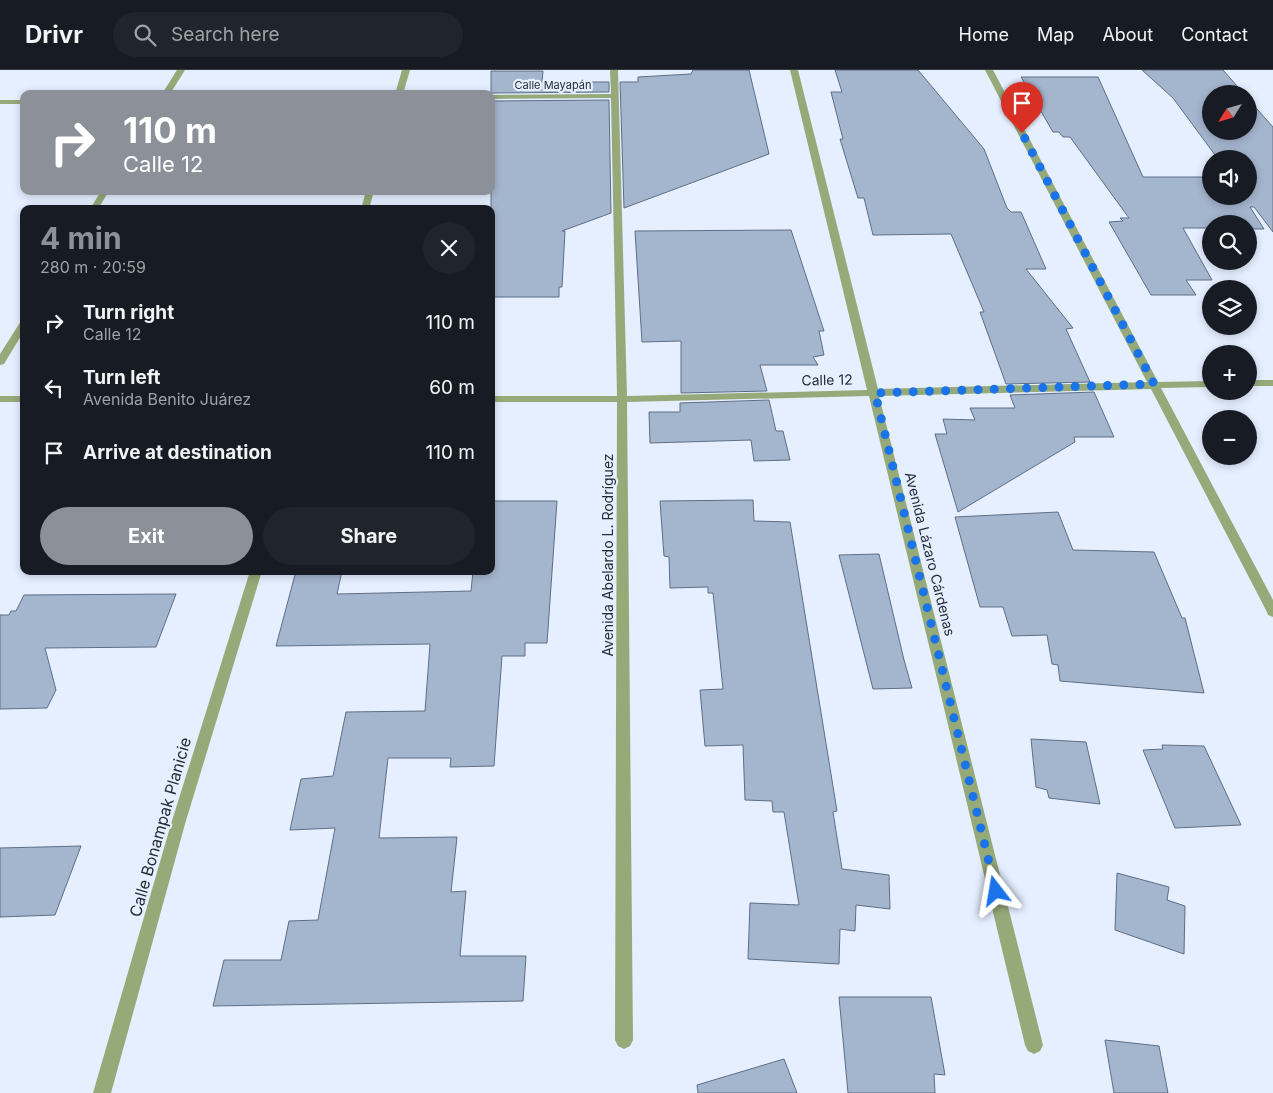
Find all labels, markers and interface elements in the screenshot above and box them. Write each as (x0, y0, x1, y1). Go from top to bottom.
search box (113, 12, 463, 57)
text: Drivr (25, 20, 83, 49)
icon: search (131, 21, 159, 49)
text: Search here (171, 23, 280, 46)
text: Home (959, 24, 1009, 45)
text: Map (1037, 24, 1074, 45)
text: About (1102, 24, 1153, 45)
text: Contact (1181, 24, 1248, 45)
street label: Calle Mayapán (515, 78, 591, 92)
pin (1001, 82, 1043, 133)
north arrow (1202, 85, 1258, 140)
map controls (1202, 85, 1257, 465)
icon: arrive (1008, 89, 1036, 117)
text: 110 m (123, 109, 217, 151)
icon: right (40, 110, 105, 175)
button: sound (1202, 150, 1257, 205)
text: Calle 12 (123, 151, 203, 177)
button: search (1202, 215, 1257, 270)
text: 4 min (40, 220, 122, 256)
button: close (423, 222, 475, 274)
text: 280 m · 20:59 (40, 257, 146, 277)
button: layers (1202, 280, 1257, 335)
text: Turn right (83, 301, 174, 324)
icon: right (40, 309, 68, 337)
text: 110 m (426, 311, 475, 334)
text: Calle 12 (83, 324, 142, 344)
button: + (1202, 345, 1257, 400)
text: Turn left (83, 366, 161, 389)
street label: Calle 12 (801, 371, 853, 388)
icon: left (40, 374, 68, 402)
text: 60 m (429, 376, 475, 399)
text: Avenida Benito Juárez (83, 389, 251, 409)
button: − (1202, 410, 1257, 465)
icon: arrive (40, 439, 68, 467)
text: Arrive at destination (83, 441, 272, 464)
text: 110 m (426, 441, 475, 464)
street label: Avenida Abelardo L. Rodríguez (599, 453, 616, 657)
street label: Avenida Lázaro Cárdenas (902, 470, 959, 638)
button: Exit (40, 507, 253, 565)
button: Share (263, 507, 475, 565)
street label: Calle Bonampak Planicie (125, 735, 195, 919)
position arrow (969, 864, 1021, 916)

